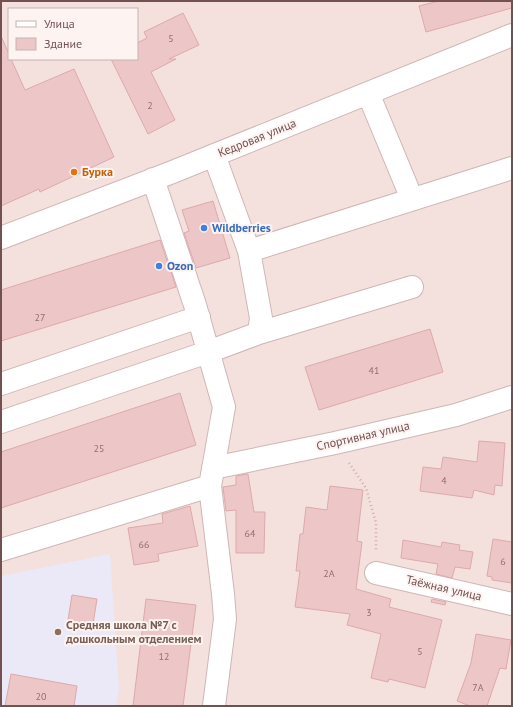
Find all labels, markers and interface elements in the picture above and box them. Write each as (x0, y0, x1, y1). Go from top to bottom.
legend (8, 8, 138, 60)
text: Улица (44, 16, 75, 31)
house number: 5 (168, 32, 174, 45)
text: Здание (44, 36, 82, 51)
house number: 2 (147, 99, 153, 112)
street label: Кедровая улица (215, 115, 298, 160)
place label: Бурка (82, 164, 113, 179)
marker: Бурка (69, 167, 79, 177)
place label: Wildberries (212, 220, 271, 235)
marker: Wildberries (199, 223, 209, 233)
place label: Ozon (167, 258, 193, 273)
marker: Ozon (154, 261, 164, 271)
house number: 27 (35, 311, 45, 324)
house number: 41 (369, 364, 379, 377)
street label: Спортивная улица (315, 417, 411, 454)
house number: 25 (94, 442, 104, 455)
house number: 4 (441, 474, 447, 487)
house number: 64 (245, 527, 256, 540)
house number: 66 (139, 538, 149, 551)
house number: 6 (500, 555, 506, 568)
house number: 2А (323, 567, 335, 580)
street label: Таёжная улица (405, 572, 483, 604)
house number: 3 (366, 606, 372, 619)
place label: Средняя школа №7 с дошкольным отделением (65, 617, 202, 646)
marker: Средняя школа №7 с дошкольным отделением (53, 627, 63, 637)
house number: 5 (417, 645, 423, 658)
house number: 12 (159, 650, 169, 663)
house number: 7А (472, 681, 484, 694)
house number: 20 (36, 690, 47, 703)

